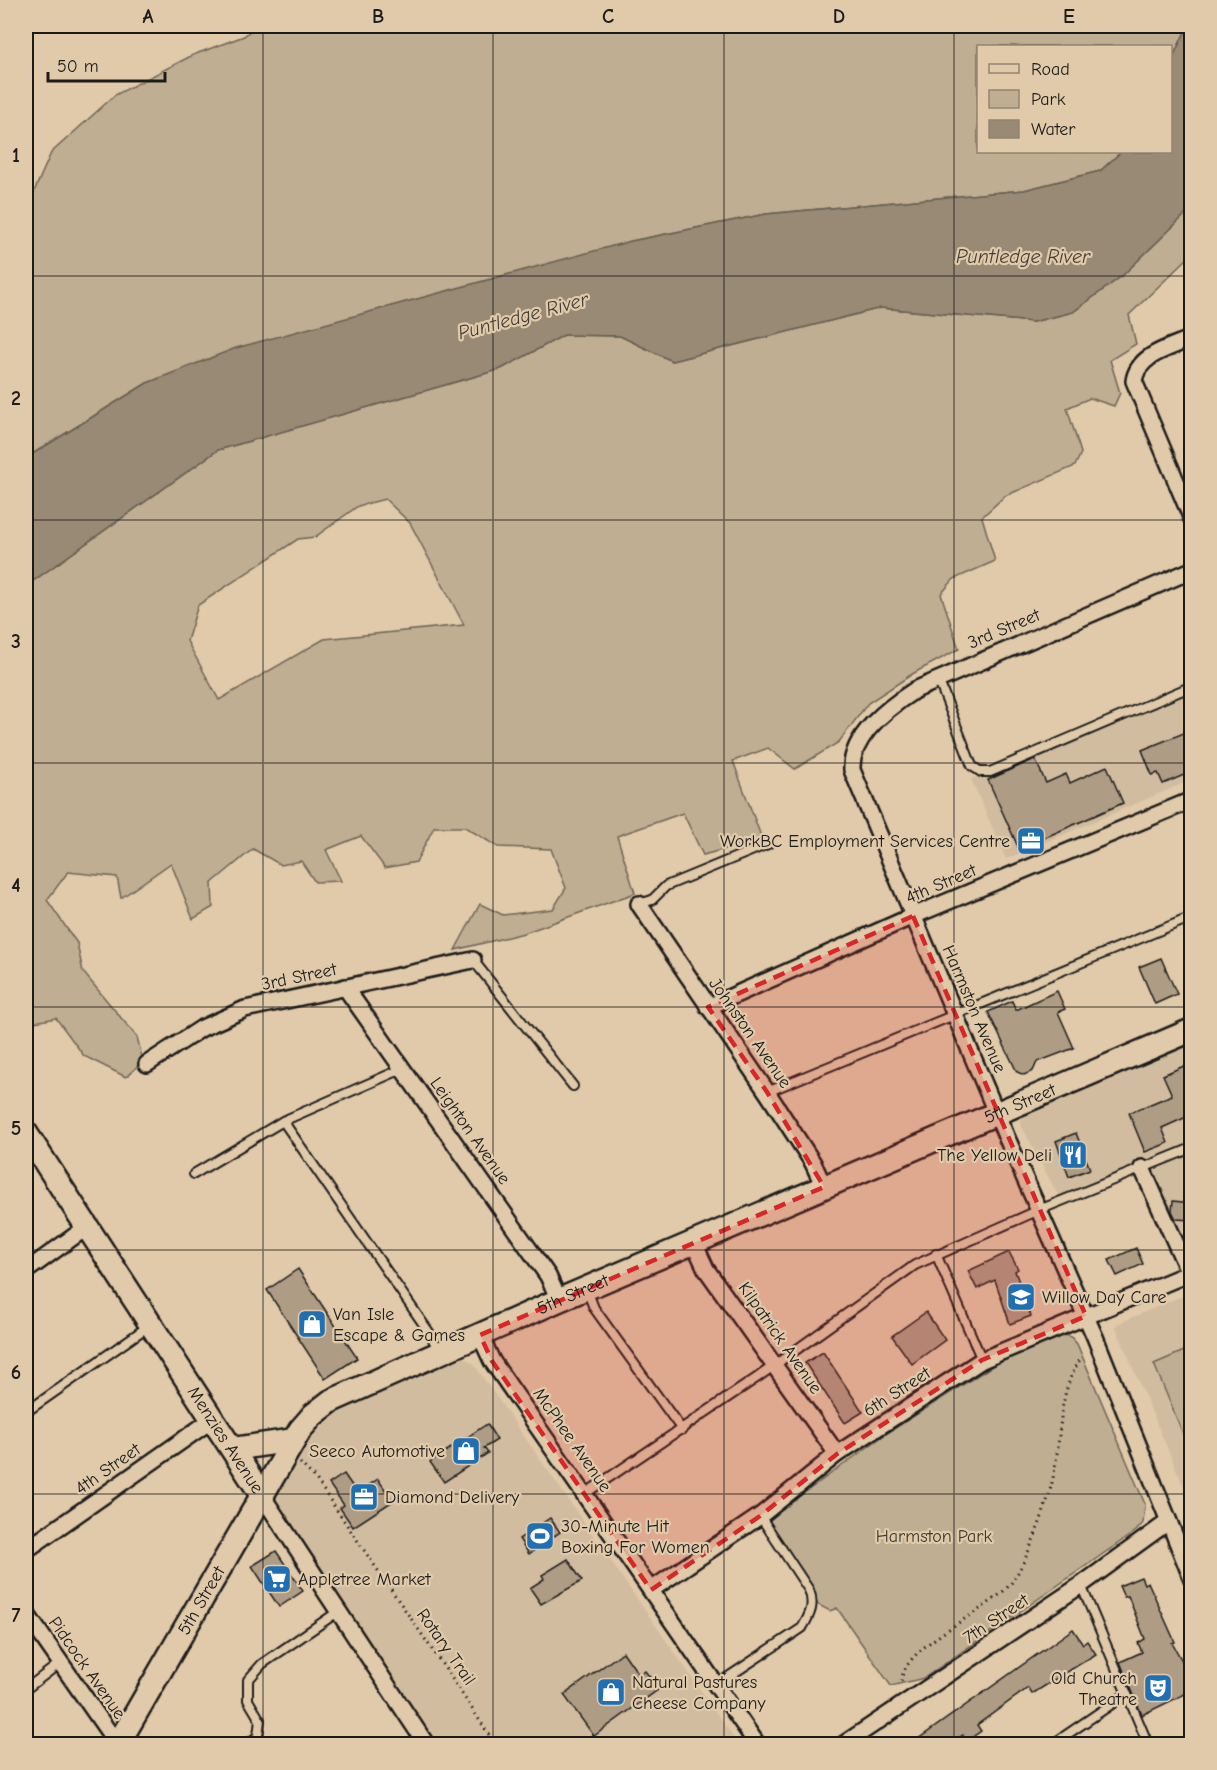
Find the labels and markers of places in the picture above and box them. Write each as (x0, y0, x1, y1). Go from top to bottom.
office icon: WorkBC Employment Services Centre (1015, 825, 1047, 857)
place label: WorkBC Employment Services Centre (720, 831, 1010, 852)
restaurant icon: The Yellow Deli (1057, 1139, 1089, 1171)
place label: The Yellow Deli (937, 1145, 1052, 1166)
school or university icon: Willow Day Care (1005, 1281, 1037, 1313)
place label: Willow Day Care (1042, 1287, 1167, 1308)
place label: Van Isle Escape & Games (333, 1304, 465, 1346)
shop icon: Van Isle Escape & Games (296, 1308, 328, 1340)
shop icon: Seeco Automotive (450, 1435, 482, 1467)
place label: Seeco Automotive (309, 1441, 445, 1462)
office icon: Diamond Delivery (348, 1481, 380, 1513)
place label: Diamond Delivery (385, 1487, 520, 1508)
place label: 30-Minute Hit Boxing For Women (561, 1516, 710, 1558)
sports icon: 30-Minute Hit Boxing For Women (524, 1520, 556, 1552)
supermarket icon: Appletree Market (261, 1563, 293, 1595)
place label: Appletree Market (298, 1569, 431, 1590)
place label: Old Church Theatre (1051, 1668, 1137, 1710)
place label: Natural Pastures Cheese Company (632, 1672, 766, 1714)
theatre icon: Old Church Theatre (1142, 1672, 1174, 1704)
shop icon: Natural Pastures Cheese Company (595, 1676, 627, 1708)

